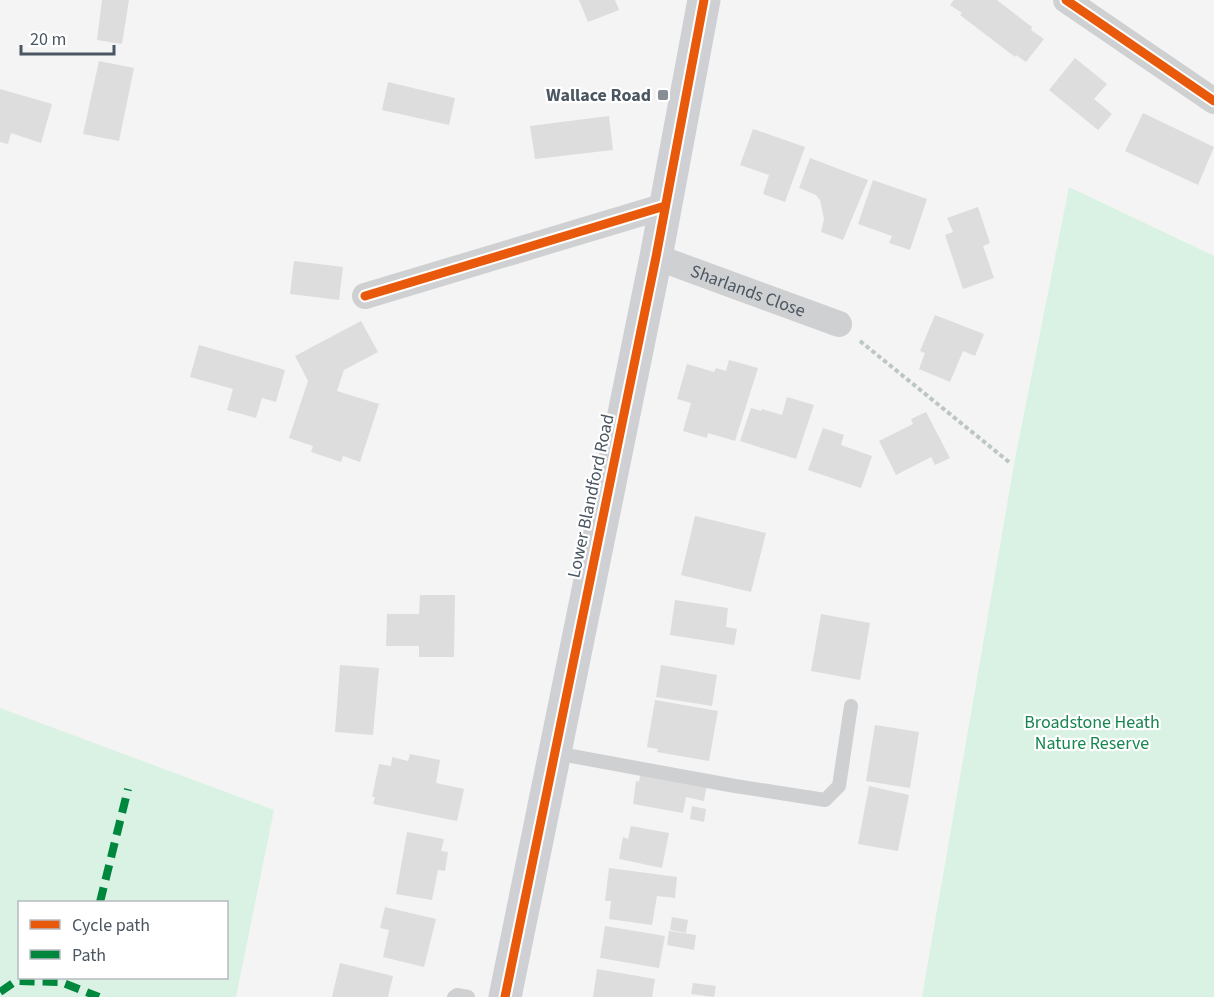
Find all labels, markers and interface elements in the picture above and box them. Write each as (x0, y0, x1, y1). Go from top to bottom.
scale bar (21, 18, 114, 56)
text: 20 m (30, 27, 66, 52)
place label: Wallace Road (546, 83, 651, 108)
marker: Wallace Road (656, 88, 670, 102)
street label: Sharlands Close (687, 258, 809, 323)
street label: Lower Blandford Road (561, 412, 621, 580)
park label: Broadstone Heath Nature Reserve (1024, 710, 1160, 756)
legend (18, 901, 228, 979)
text: Cycle path (72, 913, 150, 938)
text: Path (72, 943, 106, 968)

